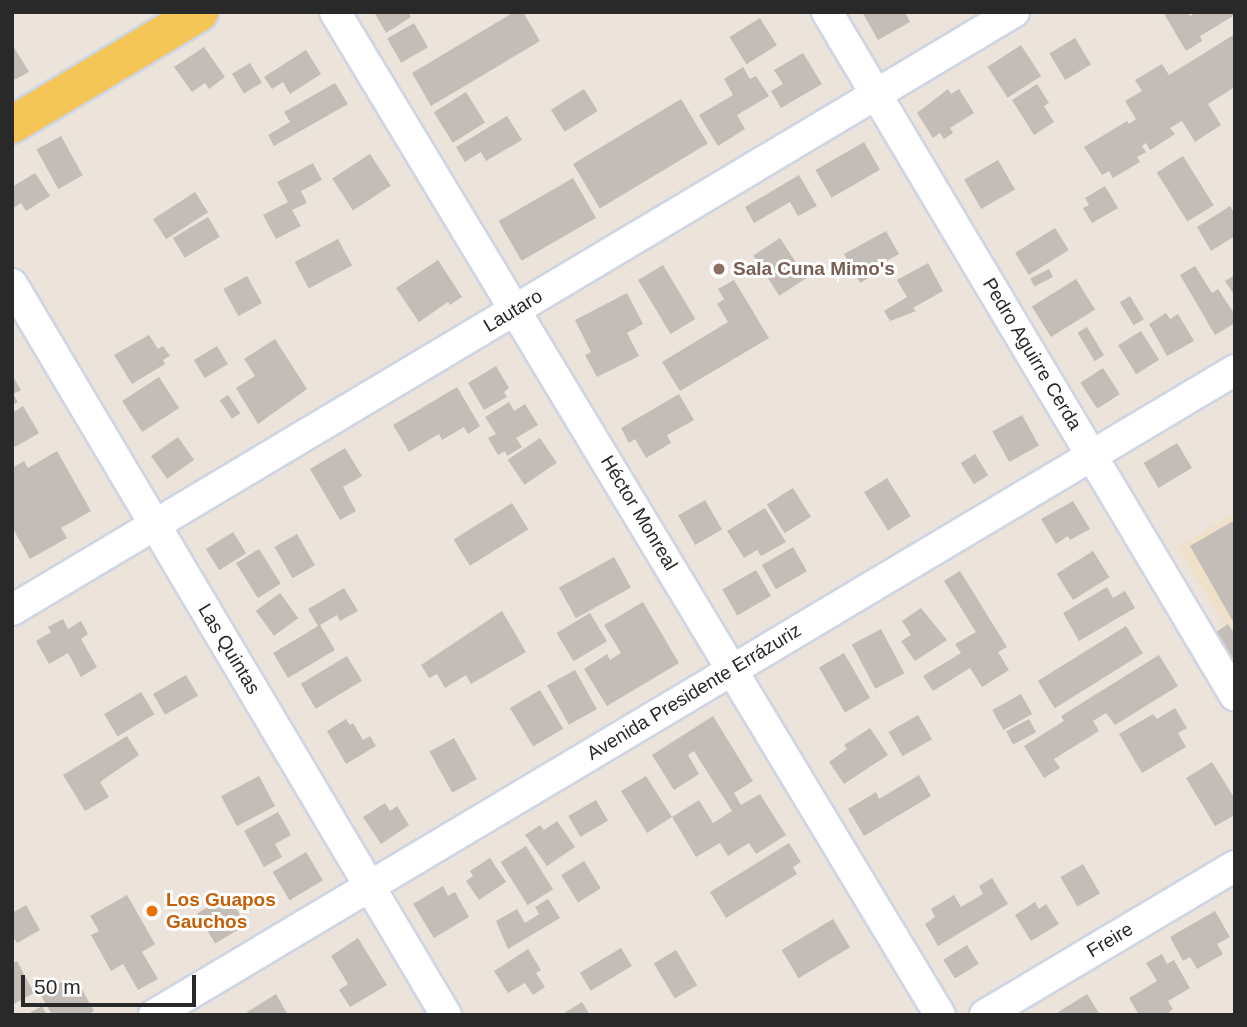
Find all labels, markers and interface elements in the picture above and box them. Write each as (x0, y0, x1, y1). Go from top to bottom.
place label: Sala Cuna Mimo's (733, 258, 895, 280)
marker: Sala Cuna Mimo's (711, 261, 727, 277)
street label: Pedro Aguirre Cerda (977, 273, 1087, 435)
street label: Lautaro (480, 285, 546, 337)
street label: Héctor Monreal (596, 451, 682, 575)
street label: Las Quintas (193, 600, 265, 698)
street label: Avenida Presidente Errázuriz (583, 619, 805, 765)
place label: Los Guapos Gauchos (166, 889, 276, 933)
marker: Los Guapos Gauchos (144, 903, 160, 919)
street label: Freire (1083, 917, 1137, 963)
scale bar (24, 960, 200, 1004)
text: 50 m (34, 975, 81, 998)

